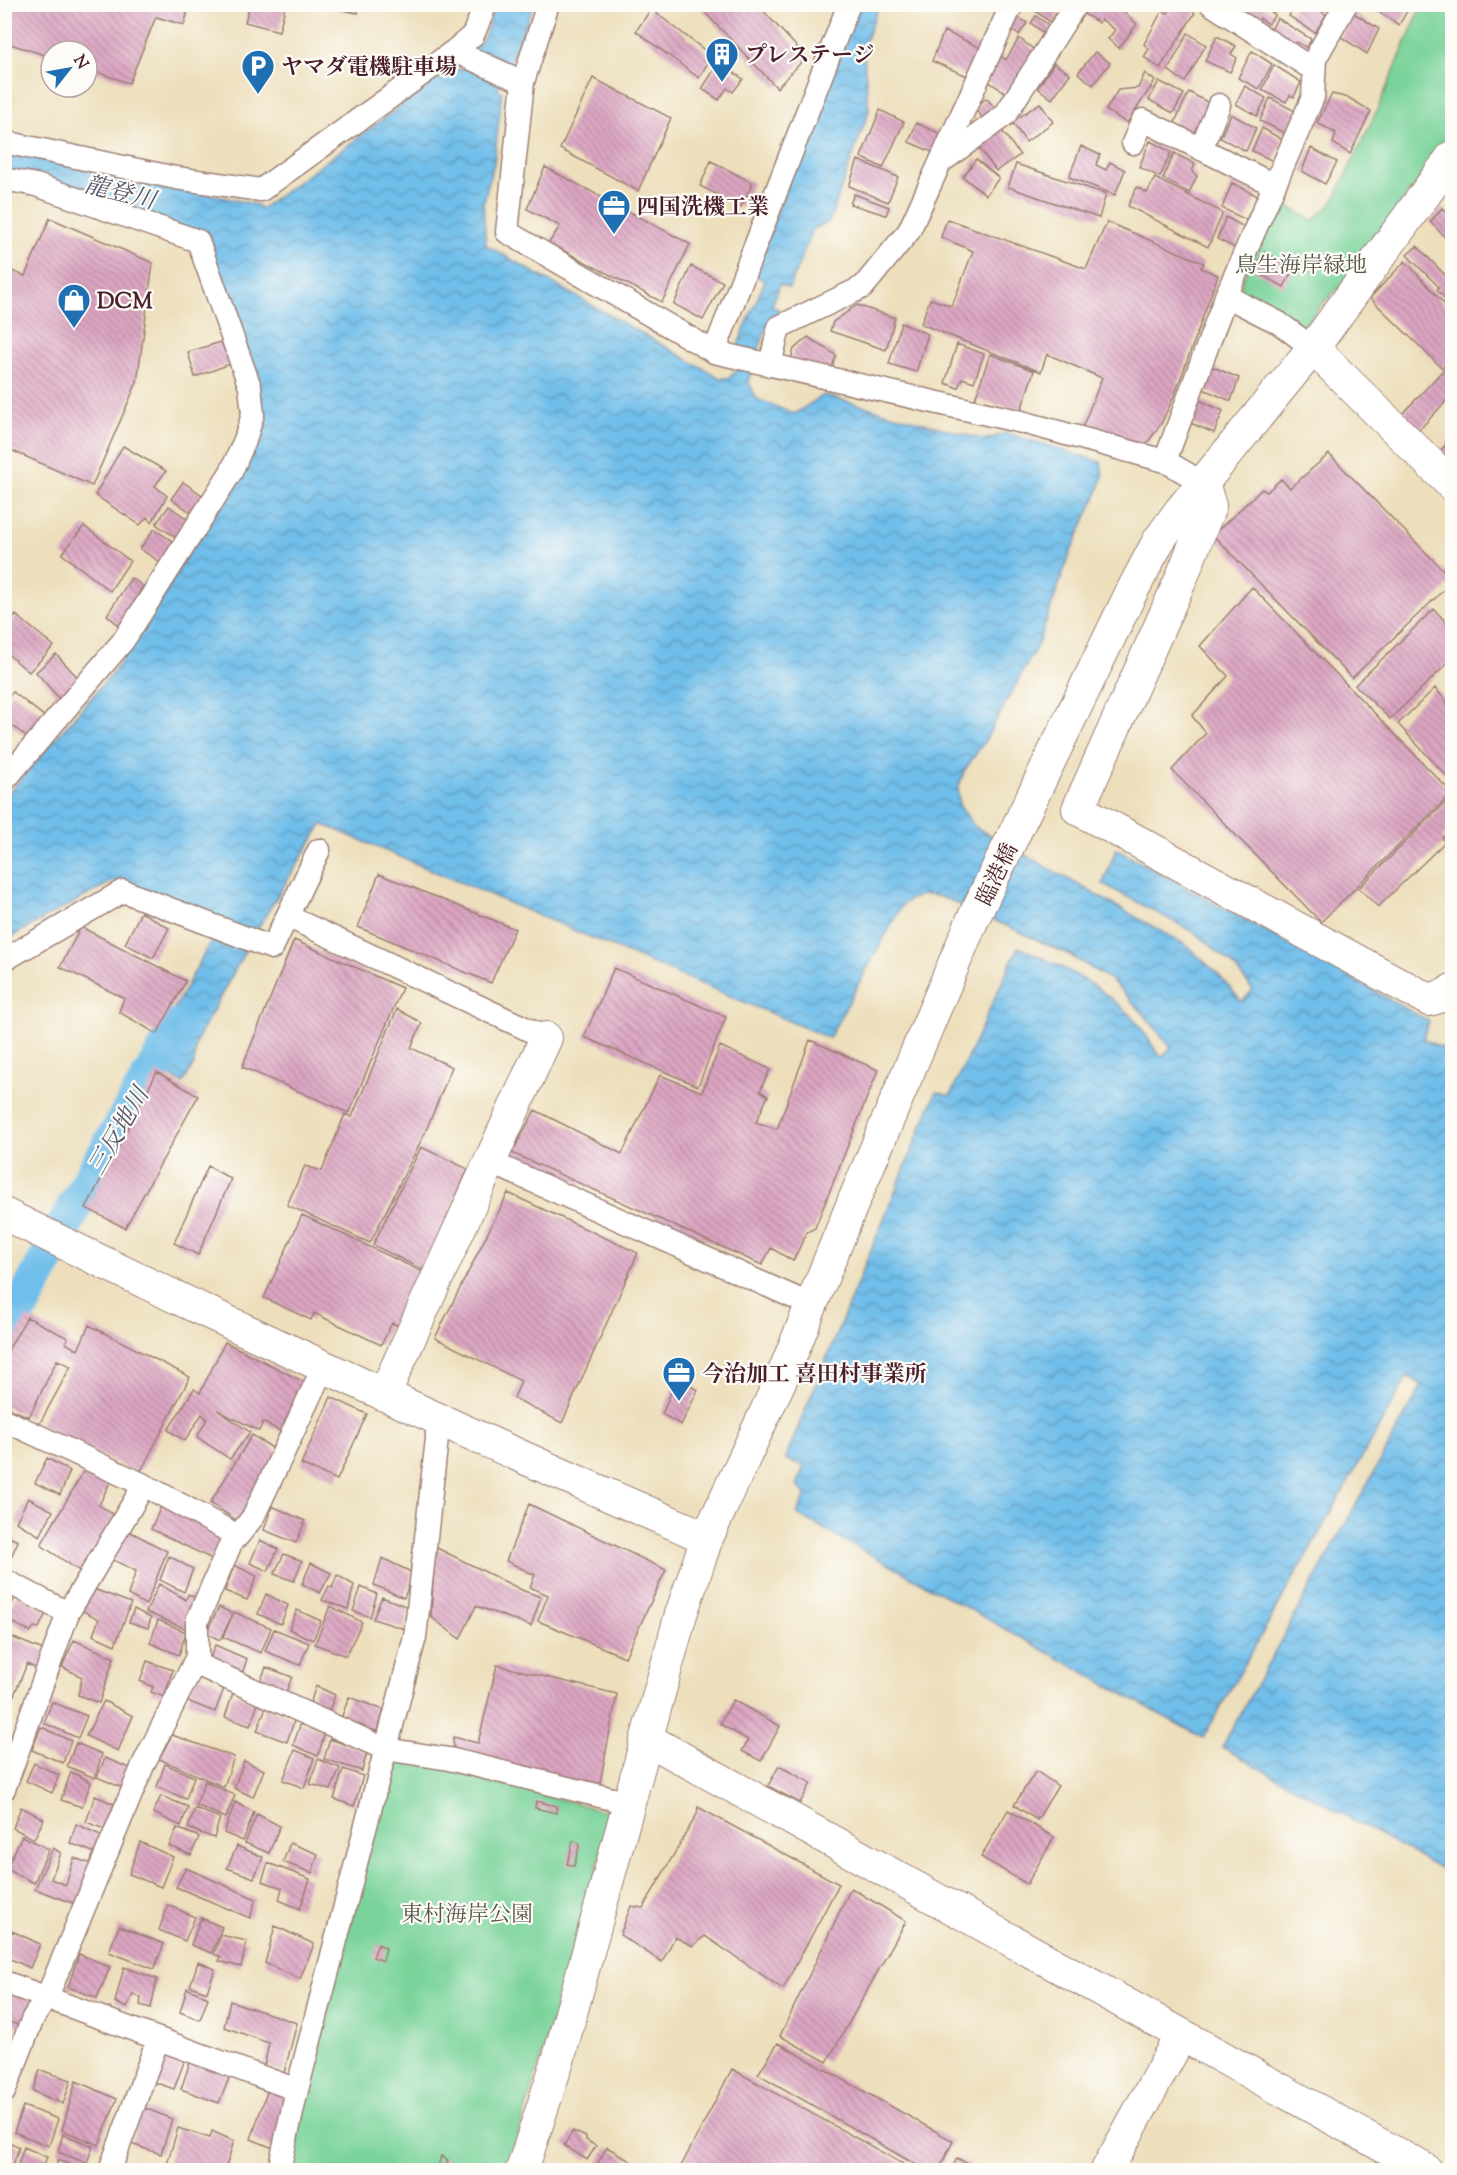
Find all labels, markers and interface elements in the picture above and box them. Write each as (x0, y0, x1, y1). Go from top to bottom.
building icon: プレステージ (704, 36, 740, 83)
north arrow (39, 39, 99, 99)
place label: プレステージ (745, 41, 875, 73)
parking icon: ヤマダ電機駐車場 (240, 48, 276, 95)
text: N (67, 51, 93, 74)
place label: ヤマダ電機駐車場 (281, 53, 457, 85)
water label: 龍登川 (80, 169, 161, 220)
office icon: 四国洗機工業 (596, 188, 632, 235)
place label: 四国洗機工業 (637, 193, 769, 225)
park label: 鳥生海岸緑地 (1235, 251, 1367, 283)
shop icon: DCM (56, 282, 92, 329)
place label: DCM (97, 287, 153, 319)
street label: 臨港橋 (970, 839, 1028, 912)
water label: 三反地川 (81, 1079, 160, 1182)
office icon: 今治加工 喜田村事業所 (661, 1355, 697, 1402)
place label: 今治加工 喜田村事業所 (702, 1360, 927, 1392)
park label: 東村海岸公園 (401, 1900, 533, 1932)

